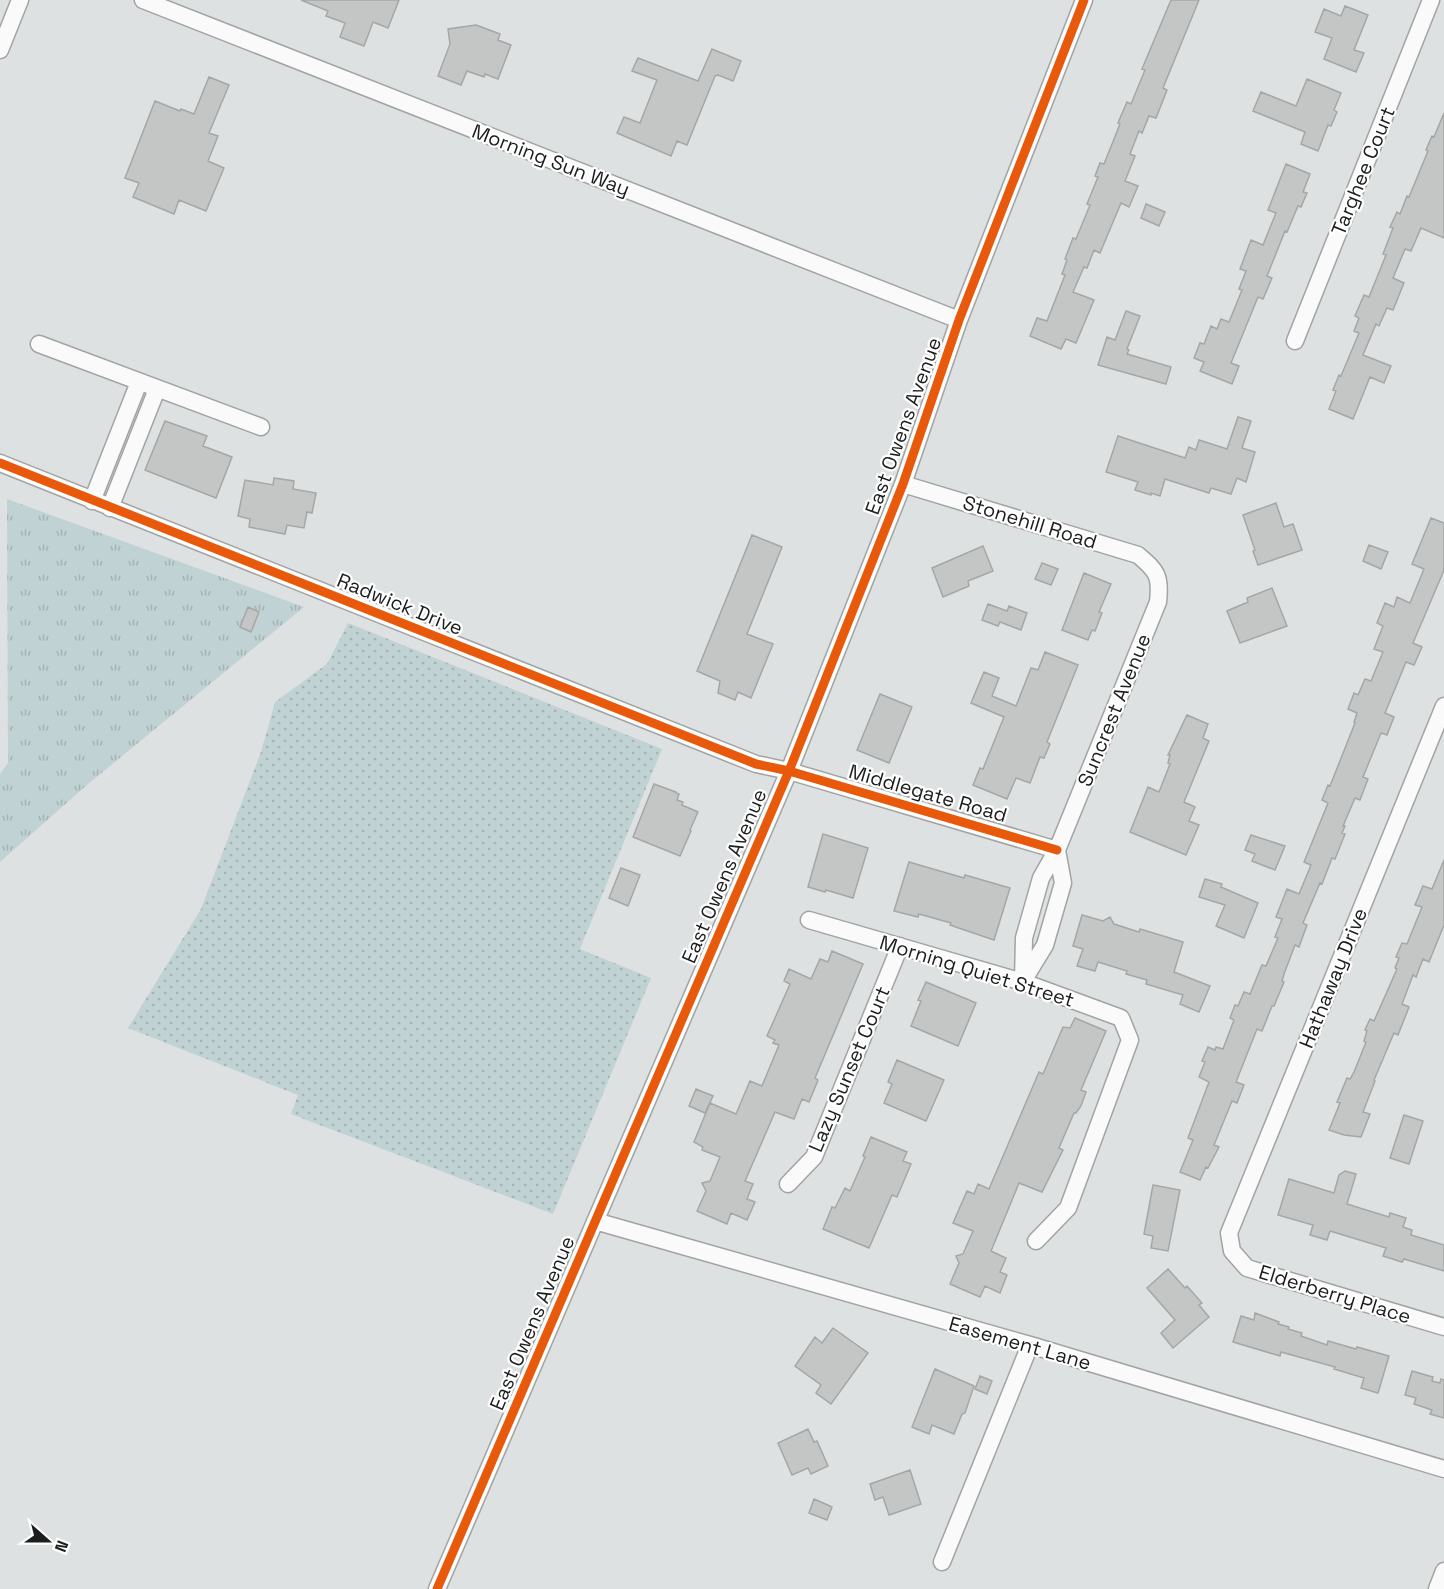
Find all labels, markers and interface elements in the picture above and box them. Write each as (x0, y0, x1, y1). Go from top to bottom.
street label: Targhee Court (1325, 103, 1401, 239)
street label: Morning Sun Way (468, 118, 634, 202)
street label: East Owens Avenue (859, 334, 947, 518)
street label: Stonehill Road (960, 489, 1100, 555)
street label: Radwick Drive (333, 567, 467, 641)
street label: Suncrest Avenue (1071, 630, 1157, 790)
street label: Middlegate Road (846, 758, 1010, 828)
street label: East Owens Avenue (676, 785, 772, 967)
street label: Hathaway Drive (1293, 904, 1373, 1052)
street label: Morning Quiet Street (877, 929, 1077, 1013)
street label: Lazy Sunset Court (802, 982, 896, 1156)
street label: East Owens Avenue (484, 1232, 580, 1414)
street label: Elderberry Place (1256, 1259, 1414, 1329)
street label: Easement Lane (946, 1310, 1094, 1376)
north arrow (18, 1511, 78, 1571)
text: N (50, 1537, 73, 1555)

